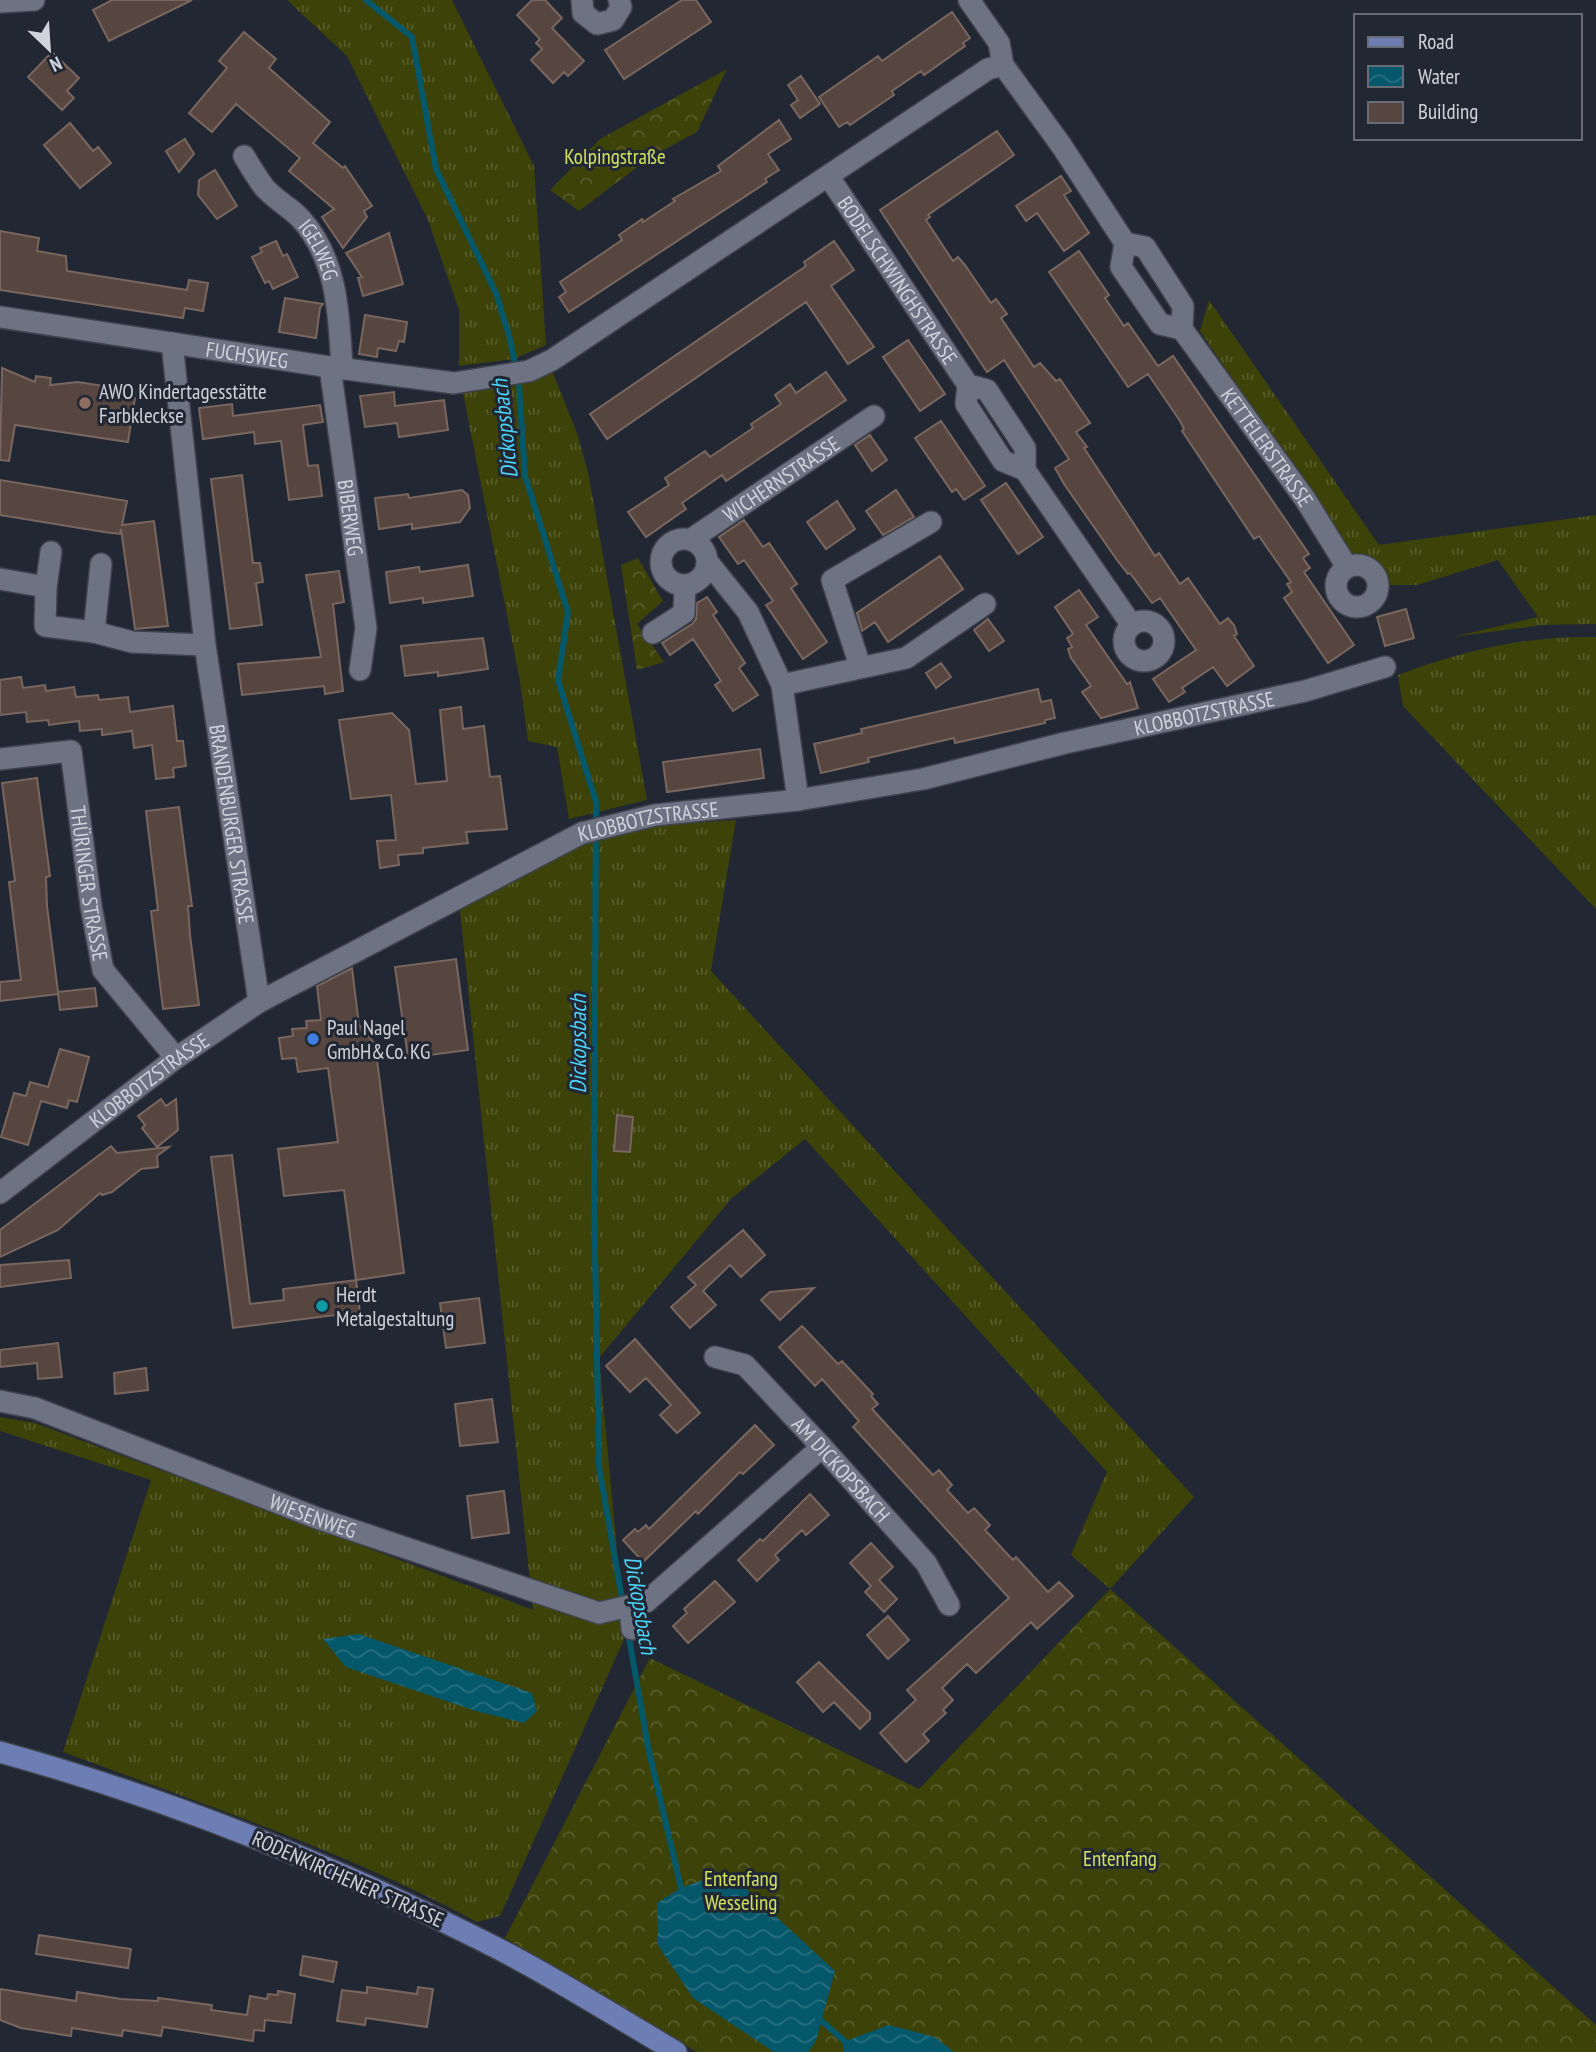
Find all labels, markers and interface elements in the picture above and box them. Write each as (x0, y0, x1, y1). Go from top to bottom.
north arrow (14, 14, 84, 84)
legend (1354, 14, 1582, 140)
text: Road (1418, 28, 1454, 55)
text: N (46, 51, 66, 77)
text: Water (1418, 63, 1460, 90)
text: Building (1418, 98, 1478, 125)
park label: Kolpingstraße (564, 143, 666, 170)
street label: BODELSCHWINGHSTRASSE (832, 191, 964, 369)
street label: IGELWEG (293, 213, 345, 283)
street label: FUCHSWEG (204, 335, 290, 374)
water label: Dickopsbach (484, 376, 524, 480)
place label: AWO Kindertagesstätte Farbkleckse (99, 378, 267, 429)
street label: KETTELERSTRASSE (1215, 382, 1320, 511)
marker: AWO Kindertagesstätte Farbkleckse (77, 395, 93, 411)
street label: WICHERNSTRASSE (718, 430, 845, 528)
street label: BIBERWEG (332, 478, 369, 557)
street label: KLOBBOTZSTRASSE (1131, 685, 1277, 741)
street label: BRANDENBURGER STRASSE (204, 723, 261, 926)
street label: KLOBBOTZSTRASSE (575, 795, 720, 847)
street label: THÜRINGER STRASSE (65, 804, 115, 963)
water label: Dickopsbach (563, 993, 592, 1094)
place label: Paul Nagel GmbH&Co. KG (327, 1014, 430, 1065)
street label: KLOBBOTZSTRASSE (83, 1026, 214, 1133)
marker: Paul Nagel GmbH&Co. KG (305, 1031, 321, 1047)
place label: Herdt Metalgestaltung (336, 1281, 454, 1332)
marker: Herdt Metalgestaltung (314, 1298, 330, 1314)
street label: AM DICKOPSBACH (787, 1411, 896, 1528)
street label: WIESENWEG (266, 1487, 360, 1544)
water label: Dickopsbach (618, 1554, 664, 1658)
street label: RODENKIRCHENER STRASSE (248, 1825, 448, 1933)
park label: Entenfang (1083, 1845, 1157, 1872)
park label: Entenfang Wesseling (704, 1865, 778, 1916)

